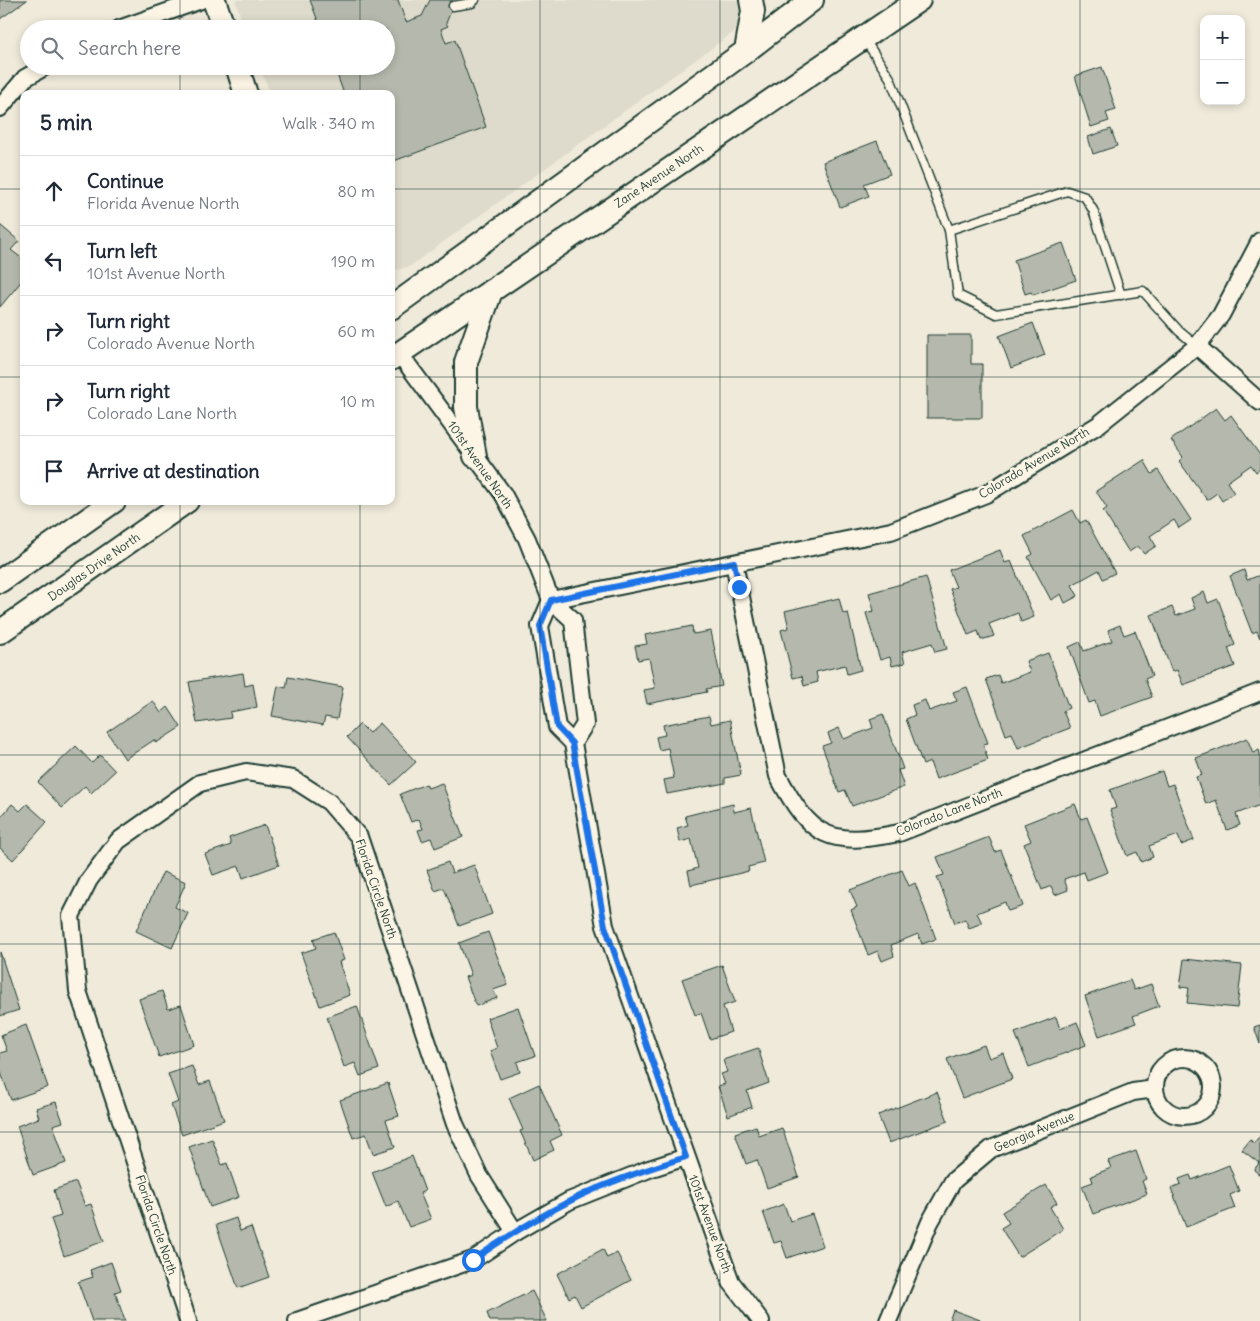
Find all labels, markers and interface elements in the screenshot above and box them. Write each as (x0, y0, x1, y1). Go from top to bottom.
map controls (1200, 15, 1245, 105)
button: + (1200, 15, 1245, 60)
search box (20, 20, 395, 75)
icon: search (38, 34, 66, 62)
text: Search here (78, 36, 181, 60)
button: − (1200, 60, 1245, 105)
text: 5 min (40, 109, 92, 136)
text: Walk · 340 m (282, 113, 375, 133)
street label: Zane Avenue North (612, 140, 706, 211)
text: Continue (87, 169, 164, 193)
icon: ahead (40, 177, 68, 205)
text: 80 m (337, 181, 375, 201)
text: Florida Avenue North (87, 193, 240, 213)
text: Turn left (87, 239, 157, 263)
icon: left (40, 247, 68, 275)
text: 190 m (331, 251, 375, 271)
text: 101st Avenue North (87, 263, 225, 283)
text: Turn right (87, 309, 170, 333)
icon: right (40, 317, 68, 345)
text: 60 m (337, 321, 375, 341)
text: Colorado Avenue North (87, 333, 255, 353)
text: Turn right (87, 379, 170, 403)
icon: right (40, 387, 68, 415)
text: 10 m (340, 391, 375, 411)
text: Colorado Lane North (87, 403, 237, 423)
street label: 101st Avenue North (445, 418, 516, 512)
street label: Colorado Avenue North (976, 424, 1092, 501)
icon: arrive (40, 457, 68, 485)
text: Arrive at destination (87, 459, 260, 483)
street label: Douglas Drive North (45, 529, 143, 604)
route end (728, 576, 751, 599)
street label: Colorado Lane North (894, 784, 1004, 839)
street label: Florida Circle North (352, 837, 401, 941)
street label: Georgia Avenue (991, 1108, 1076, 1155)
street label: Florida Circle North (132, 1173, 181, 1277)
street label: 101st Avenue North (686, 1173, 735, 1275)
route start (462, 1249, 485, 1272)

